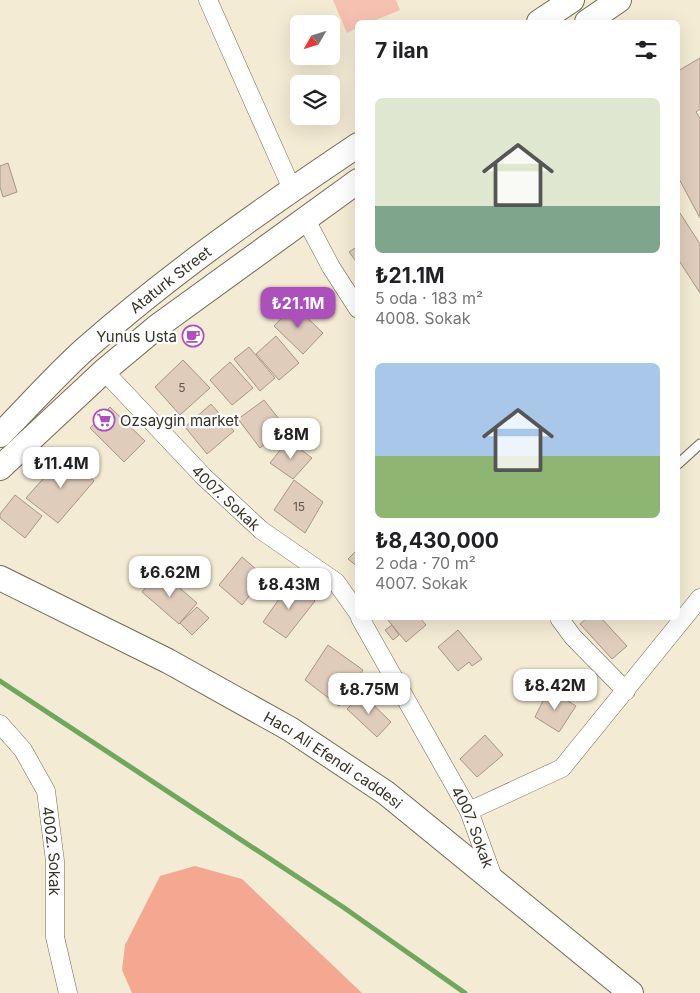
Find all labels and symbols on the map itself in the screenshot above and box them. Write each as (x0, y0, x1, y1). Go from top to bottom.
north arrow (290, 15, 340, 65)
street label: Ataturk Street (126, 242, 215, 317)
pin: ₺21.1M (257, 286, 339, 329)
cafe icon: Yunus Usta (181, 324, 205, 348)
place label: Yunus Usta (96, 327, 177, 346)
house number: 5 (178, 380, 186, 395)
supermarket icon: Ozsaygin market (92, 408, 116, 432)
place label: Ozsaygin market (120, 411, 239, 430)
pin: ₺8M (267, 418, 315, 460)
pin: ₺11.4M (20, 446, 102, 489)
street label: 4007. Sokak (188, 461, 265, 535)
house number: 15 (293, 499, 305, 514)
pin: ₺6.62M (129, 556, 211, 598)
pin: ₺8.43M (248, 568, 330, 610)
pin: ₺8.42M (514, 668, 596, 711)
pin: ₺8.75M (328, 672, 410, 715)
street label: Hacı Ali Efendi caddesi (261, 707, 407, 812)
street label: 4007. Sokak (447, 783, 499, 871)
street label: 4002. Sokak (39, 805, 65, 896)

